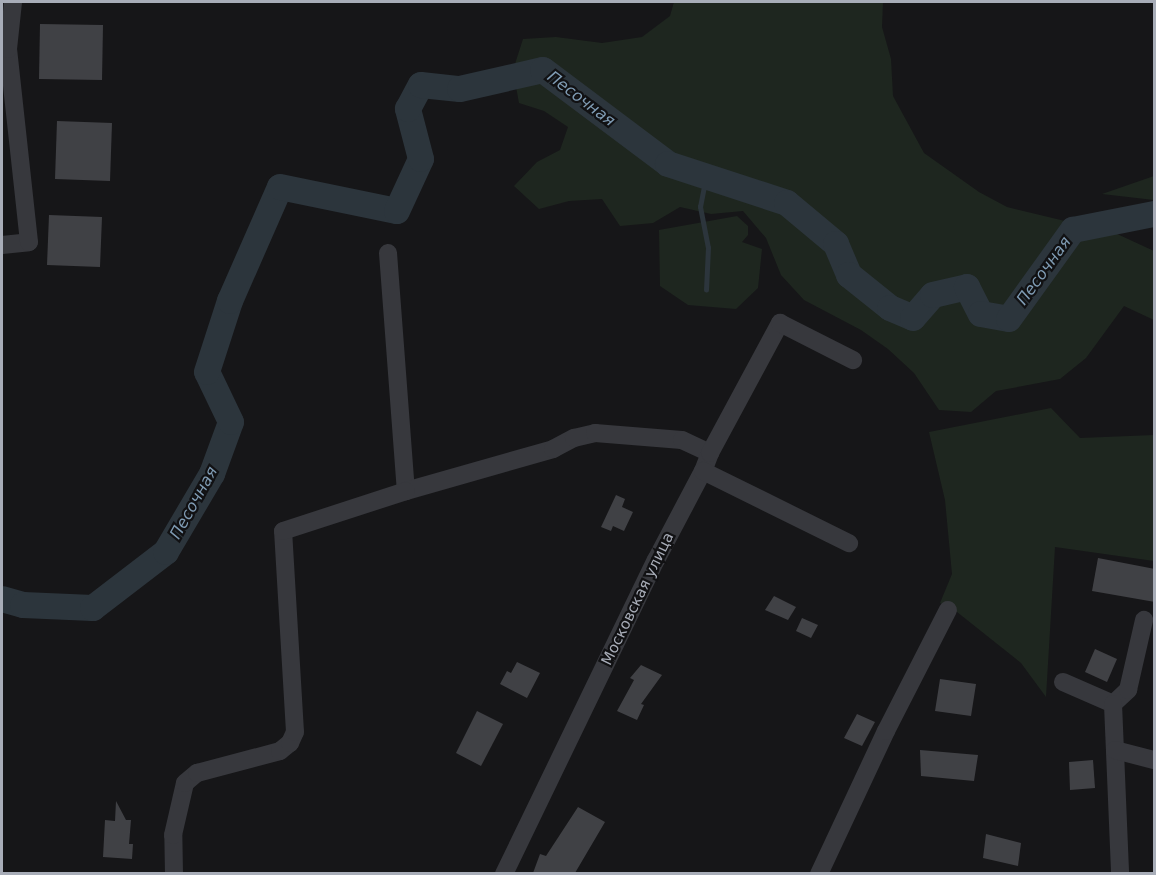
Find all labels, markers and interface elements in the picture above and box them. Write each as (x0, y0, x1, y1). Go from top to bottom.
water label: Песочная (543, 67, 619, 131)
water label: Песочная (1013, 233, 1075, 309)
water label: Песочная (166, 463, 222, 543)
street label: Московская улица (598, 530, 678, 668)

